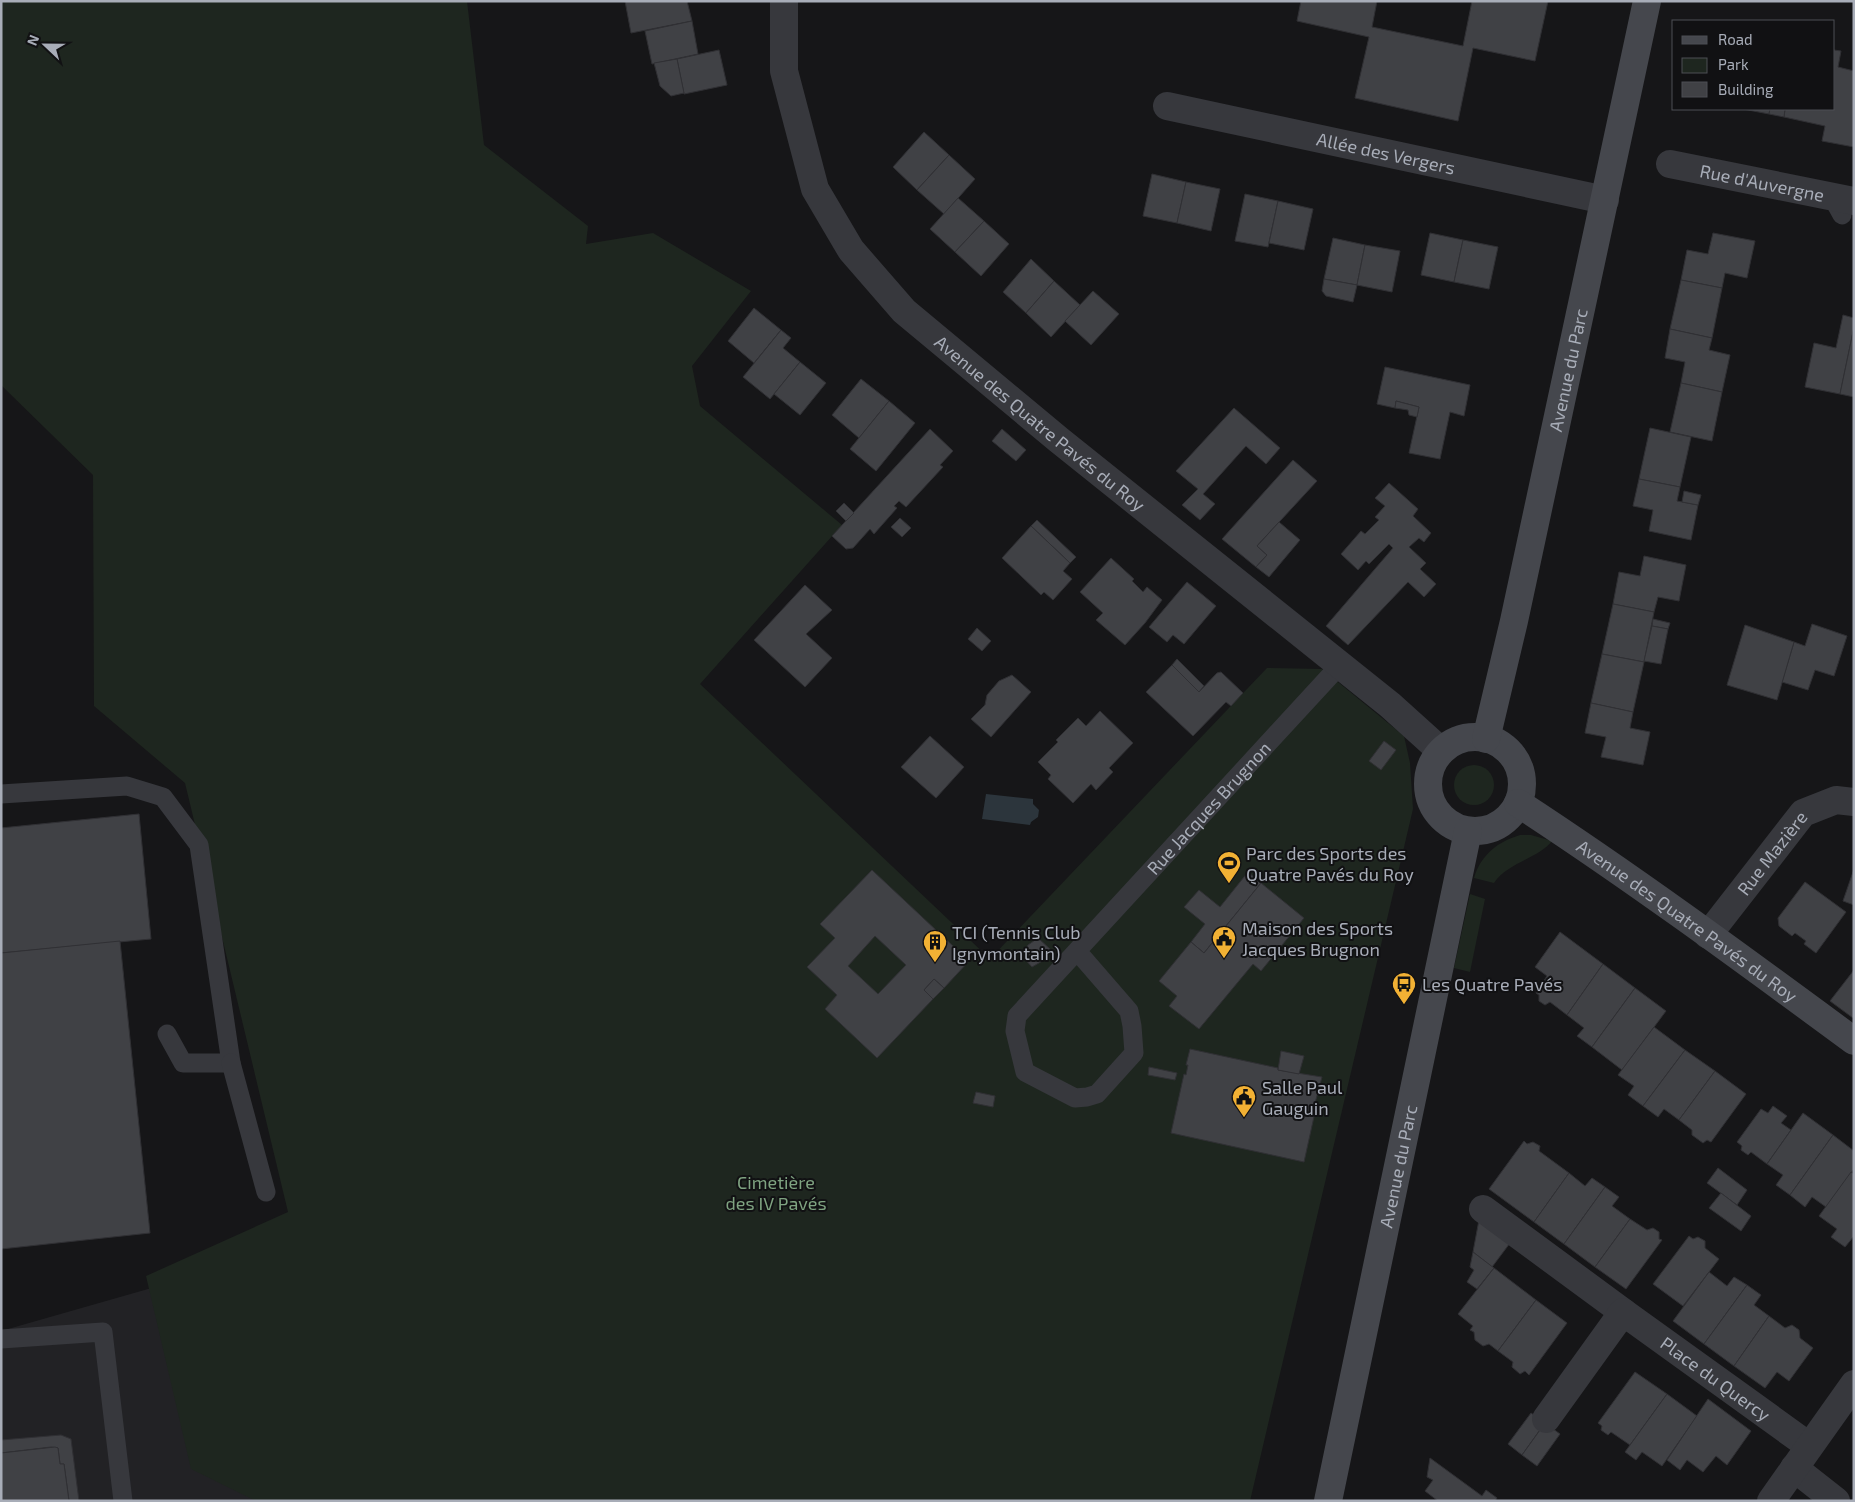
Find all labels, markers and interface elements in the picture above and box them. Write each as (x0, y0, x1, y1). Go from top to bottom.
north arrow (20, 20, 70, 70)
legend (1672, 20, 1835, 110)
text: Road (1718, 30, 1753, 48)
text: N (23, 32, 42, 48)
text: Park (1718, 55, 1749, 73)
text: Building (1718, 80, 1774, 98)
street label: Allée des Vergers (1315, 127, 1457, 179)
street label: Rue d'Auvergne (1698, 159, 1826, 206)
street label: Avenue du Parc (1544, 306, 1592, 434)
street label: Avenue des Quatre Pavés du Roy (931, 330, 1150, 516)
street label: Rue Jacques Brugnon (1142, 737, 1275, 879)
street label: Rue Mazière (1732, 806, 1812, 899)
street label: Avenue des Quatre Pavés du Roy (1573, 835, 1802, 1007)
place label: Parc des Sports des Quatre Pavés du Roy (1246, 842, 1414, 885)
sports icon: Parc des Sports des Quatre Pavés du Roy (1216, 850, 1242, 884)
place label: Maison des Sports Jacques Brugnon (1242, 917, 1393, 960)
place label: TCI (Tennis Club Ignymontain) (952, 921, 1080, 964)
public building icon: Maison des Sports Jacques Brugnon (1211, 925, 1237, 959)
building icon: TCI (Tennis Club Ignymontain) (922, 929, 948, 963)
bus stop icon: Les Quatre Pavés (1391, 971, 1417, 1005)
place label: Les Quatre Pavés (1422, 973, 1562, 995)
place label: Salle Paul Gauguin (1262, 1076, 1343, 1119)
public building icon: Salle Paul Gauguin (1231, 1084, 1257, 1118)
street label: Avenue du Parc (1374, 1103, 1422, 1230)
park label: Cimetière des IV Pavés (725, 1171, 827, 1214)
street label: Place du Quercy (1656, 1332, 1775, 1426)

